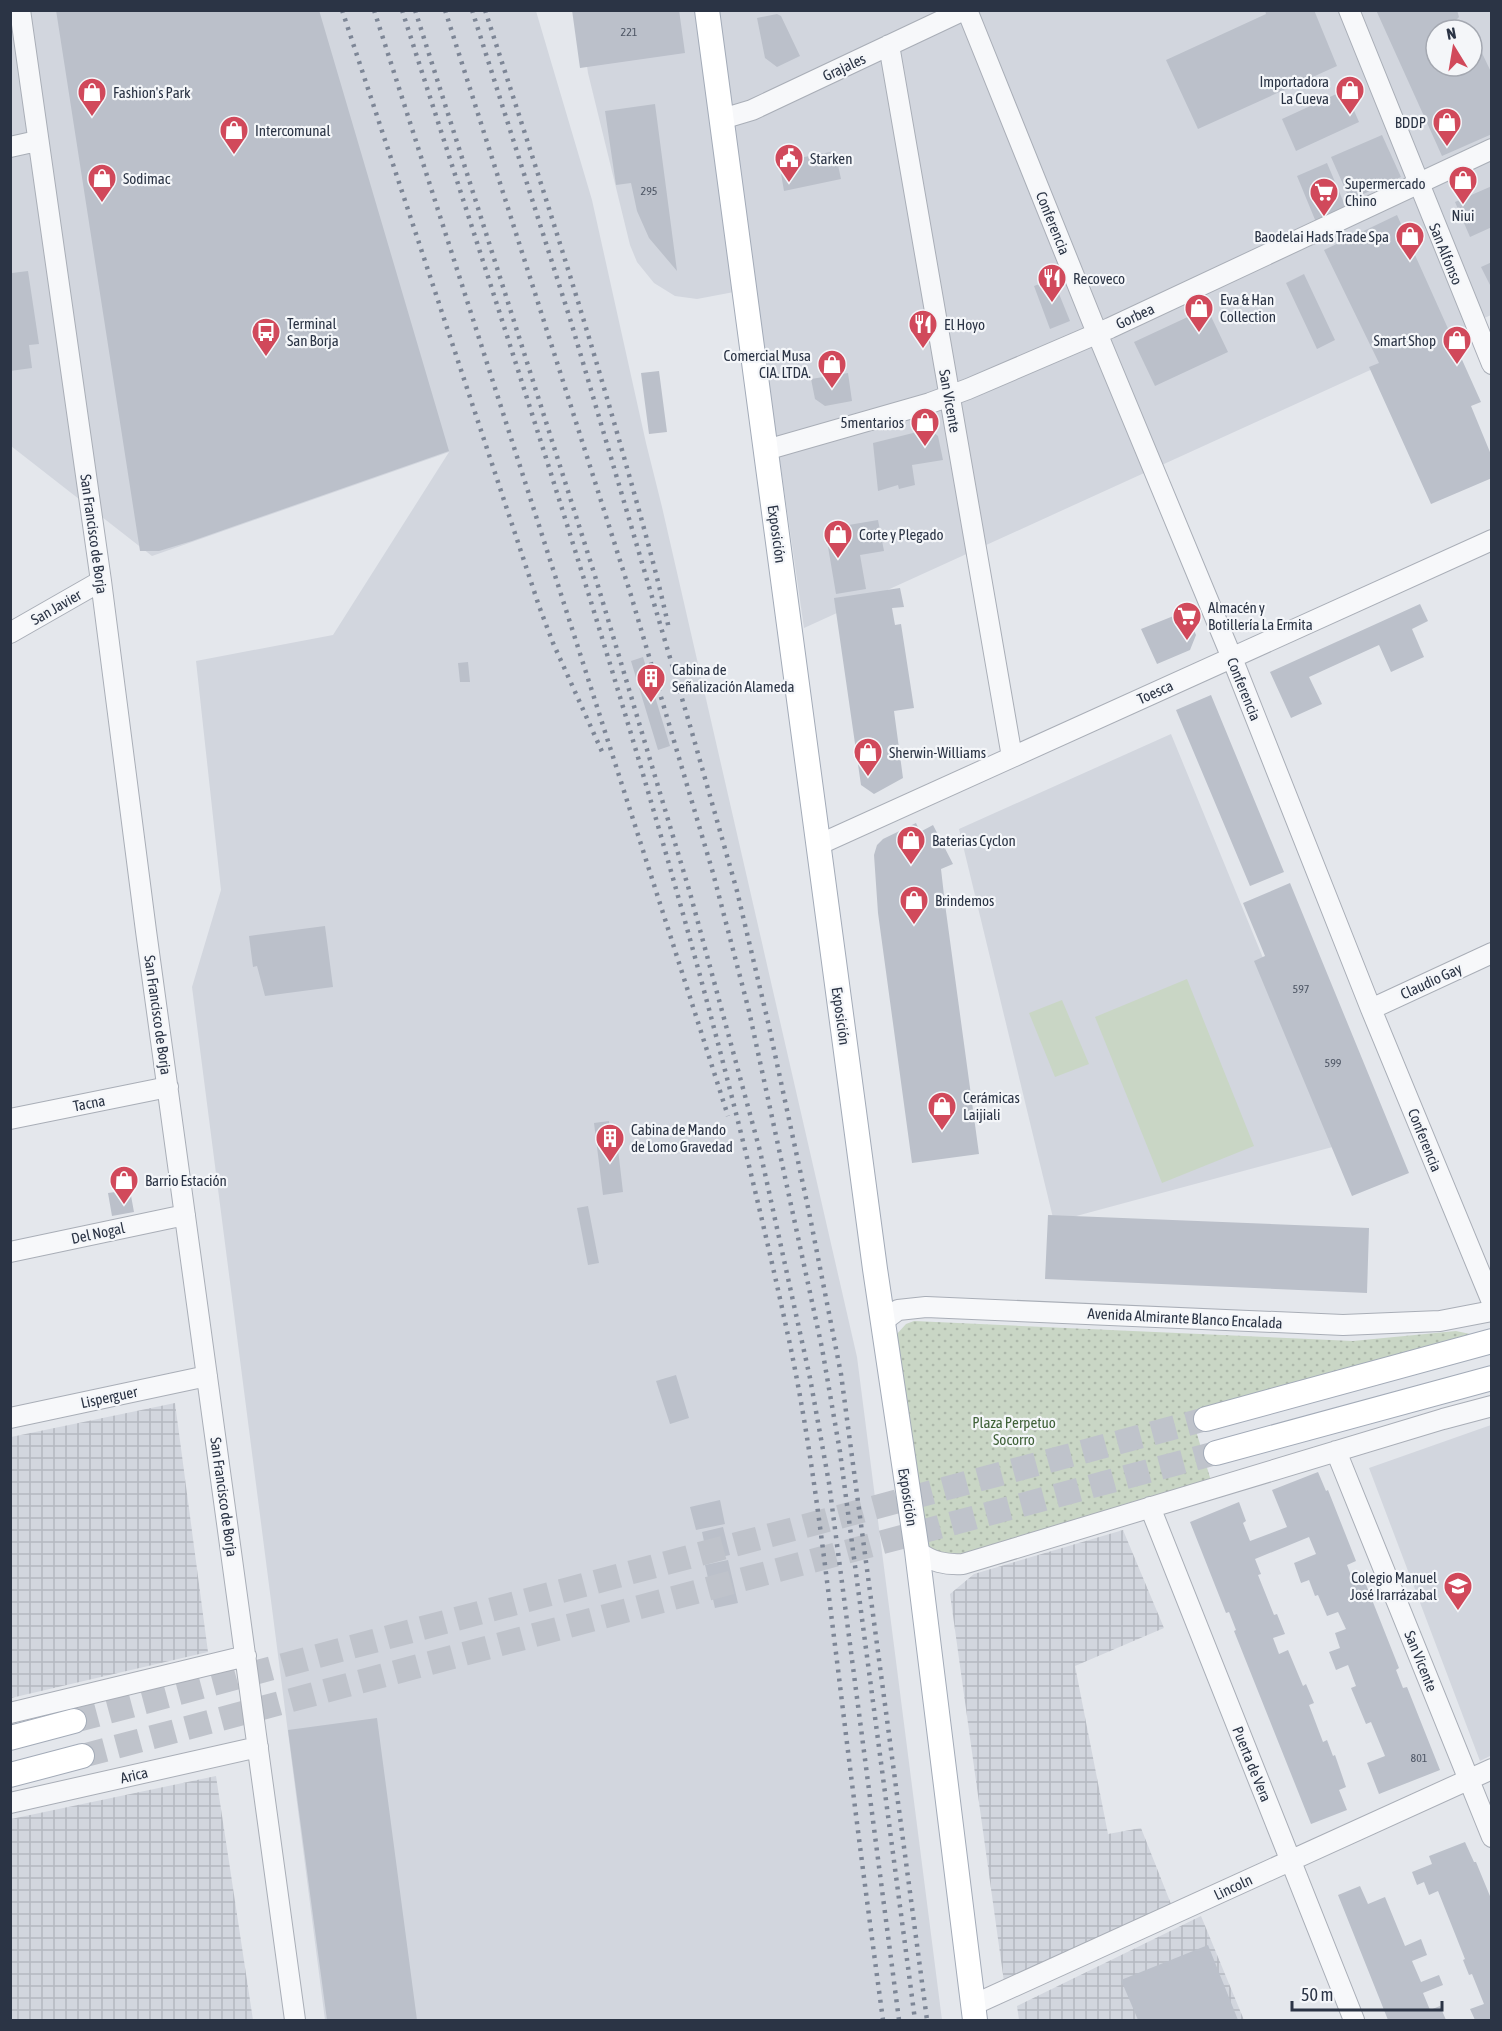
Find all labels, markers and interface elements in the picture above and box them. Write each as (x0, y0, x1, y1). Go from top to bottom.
north arrow (1424, 18, 1484, 78)
text: N (1445, 24, 1457, 43)
house number: 221 (621, 25, 638, 39)
street label: Grajales (820, 50, 868, 84)
place label: Importadora La Cueva (1259, 73, 1329, 107)
shop icon: Importadora La Cueva (1334, 74, 1366, 116)
shop icon: Fashion's Park (76, 76, 108, 118)
place label: Fashion's Park (113, 84, 191, 101)
shop icon: BDDP (1431, 106, 1463, 148)
shop icon: Intercomunal (218, 114, 250, 156)
place label: BDDP (1395, 114, 1426, 131)
place label: Intercomunal (255, 122, 330, 139)
public building icon: Starken (773, 142, 805, 184)
place label: Starken (810, 150, 852, 167)
shop icon: Sodimac (86, 162, 118, 204)
shop icon: Niui (1447, 164, 1479, 206)
place label: Sodimac (123, 170, 171, 187)
place label: Supermercado Chino (1345, 175, 1426, 209)
supermarket icon: Supermercado Chino (1308, 176, 1340, 218)
house number: 295 (641, 184, 657, 198)
street label: Conferencia (1033, 189, 1073, 257)
place label: Niui (1452, 207, 1475, 224)
shop icon: Baodelai Hads Trade Spa (1394, 220, 1426, 262)
street label: San Alfonso (1426, 221, 1466, 287)
place label: Baodelai Hads Trade Spa (1254, 228, 1389, 245)
restaurant icon: Recoveco (1036, 262, 1068, 304)
place label: Recoveco (1073, 270, 1125, 287)
place label: Eva & Han Collection (1220, 291, 1276, 325)
shop icon: Eva & Han Collection (1183, 292, 1215, 334)
street label: Gorbea (1113, 300, 1157, 332)
restaurant icon: El Hoyo (907, 308, 939, 350)
place label: Terminal San Borja (287, 315, 339, 349)
bus stop icon: Terminal San Borja (250, 316, 282, 358)
place label: El Hoyo (944, 316, 985, 333)
shop icon: Smart Shop (1441, 324, 1473, 366)
place label: Smart Shop (1374, 332, 1436, 349)
place label: Comercial Musa CIA. LTDA. (724, 347, 811, 381)
shop icon: Comercial Musa CIA. LTDA. (816, 348, 848, 390)
street label: San Vicente (936, 368, 964, 434)
shop icon: 5mentarios (909, 406, 941, 448)
place label: 5mentarios (841, 414, 904, 431)
street label: San Francisco de Borja (77, 473, 111, 595)
street label: Exposición (764, 504, 790, 564)
shop icon: Corte y Plegado (822, 518, 854, 560)
place label: Corte y Plegado (859, 526, 944, 543)
street label: San Javier (28, 586, 85, 628)
place label: Almacén y Botillería La Ermita (1208, 599, 1313, 633)
supermarket icon: Almacén y Botillería La Ermita (1171, 600, 1203, 642)
street label: Conferencia (1224, 655, 1264, 723)
place label: Cabina de Señalización Alameda (672, 661, 794, 695)
building icon: Cabina de Señalización Alameda (635, 662, 667, 704)
street label: Toesca (1134, 677, 1176, 707)
shop icon: Sherwin-Williams (852, 736, 884, 778)
place label: Sherwin-Williams (889, 744, 986, 761)
shop icon: Baterias Cyclon (895, 824, 927, 866)
place label: Baterias Cyclon (932, 832, 1016, 849)
shop icon: Brindemos (898, 884, 930, 926)
place label: Brindemos (935, 892, 994, 909)
street label: San Francisco de Borja (141, 954, 175, 1076)
street label: Claudio Gay (1398, 959, 1464, 1003)
house number: 597 (1293, 982, 1310, 996)
street label: Exposición (828, 986, 854, 1046)
house number: 599 (1325, 1056, 1342, 1070)
place label: Cerámicas Laijiali (963, 1089, 1020, 1123)
shop icon: Cerámicas Laijiali (926, 1090, 958, 1132)
street label: Tacna (72, 1092, 107, 1114)
street label: Conferencia (1405, 1106, 1445, 1174)
place label: Cabina de Mando de Lomo Gravedad (631, 1121, 733, 1155)
building icon: Cabina de Mando de Lomo Gravedad (594, 1122, 626, 1164)
shop icon: Barrio Estación (108, 1164, 140, 1206)
place label: Barrio Estación (145, 1172, 227, 1189)
street label: Del Nogal (70, 1219, 126, 1247)
street label: Avenida Almirante Blanco Encalada (1087, 1304, 1283, 1332)
street label: Lisperguer (79, 1383, 139, 1411)
park label: Plaza Perpetuo Socorro (972, 1414, 1056, 1448)
street label: San Francisco de Borja (207, 1436, 241, 1558)
street label: Exposición (895, 1467, 921, 1527)
place label: Colegio Manuel José Irarrázabal (1350, 1569, 1437, 1603)
school or university icon: Colegio Manuel José Irarrázabal (1442, 1570, 1474, 1612)
street label: San Vicente (1401, 1628, 1441, 1694)
street label: Puerta de Vera (1229, 1724, 1275, 1804)
house number: 801 (1411, 1751, 1428, 1765)
street label: Arica (119, 1764, 149, 1786)
street label: Lincoln (1211, 1871, 1255, 1903)
scale bar (1292, 1974, 1442, 2012)
text: 50 m (1301, 1984, 1333, 2005)

